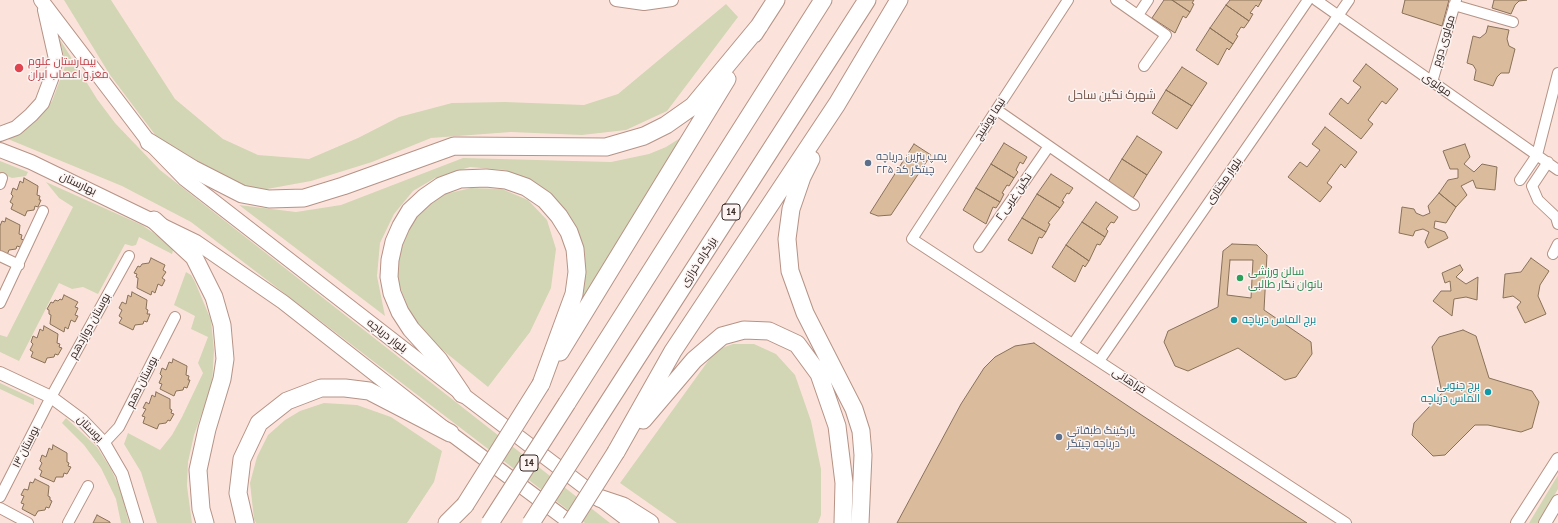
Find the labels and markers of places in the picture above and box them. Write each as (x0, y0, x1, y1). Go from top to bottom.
place label: بیمارستان علوم مغز و اعصاب ایران (28, 55, 109, 81)
marker: بیمارستان علوم مغز و اعصاب ایران (13, 62, 25, 74)
place label: پمپ بنزین دریاچه چیتگر کد ۲۲۵ (876, 150, 947, 176)
marker: پمپ بنزین دریاچه چیتگر کد ۲۲۵ (863, 158, 873, 168)
place label: سالن ورزشی بانوان نگار طالبی (1248, 265, 1323, 291)
marker: سالن ورزشی بانوان نگار طالبی (1235, 273, 1245, 283)
place label: برج الماس دریاچه (1242, 313, 1316, 327)
marker: برج الماس دریاچه (1229, 315, 1239, 325)
place label: برج جنوبی الماس دریاچه (1421, 379, 1480, 405)
marker: برج جنوبی الماس دریاچه (1483, 387, 1493, 397)
place label: پارکینگ طبقاتی دریاچه چیتگر (1067, 424, 1135, 450)
marker: پارکینگ طبقاتی دریاچه چیتگر (1054, 432, 1064, 442)

